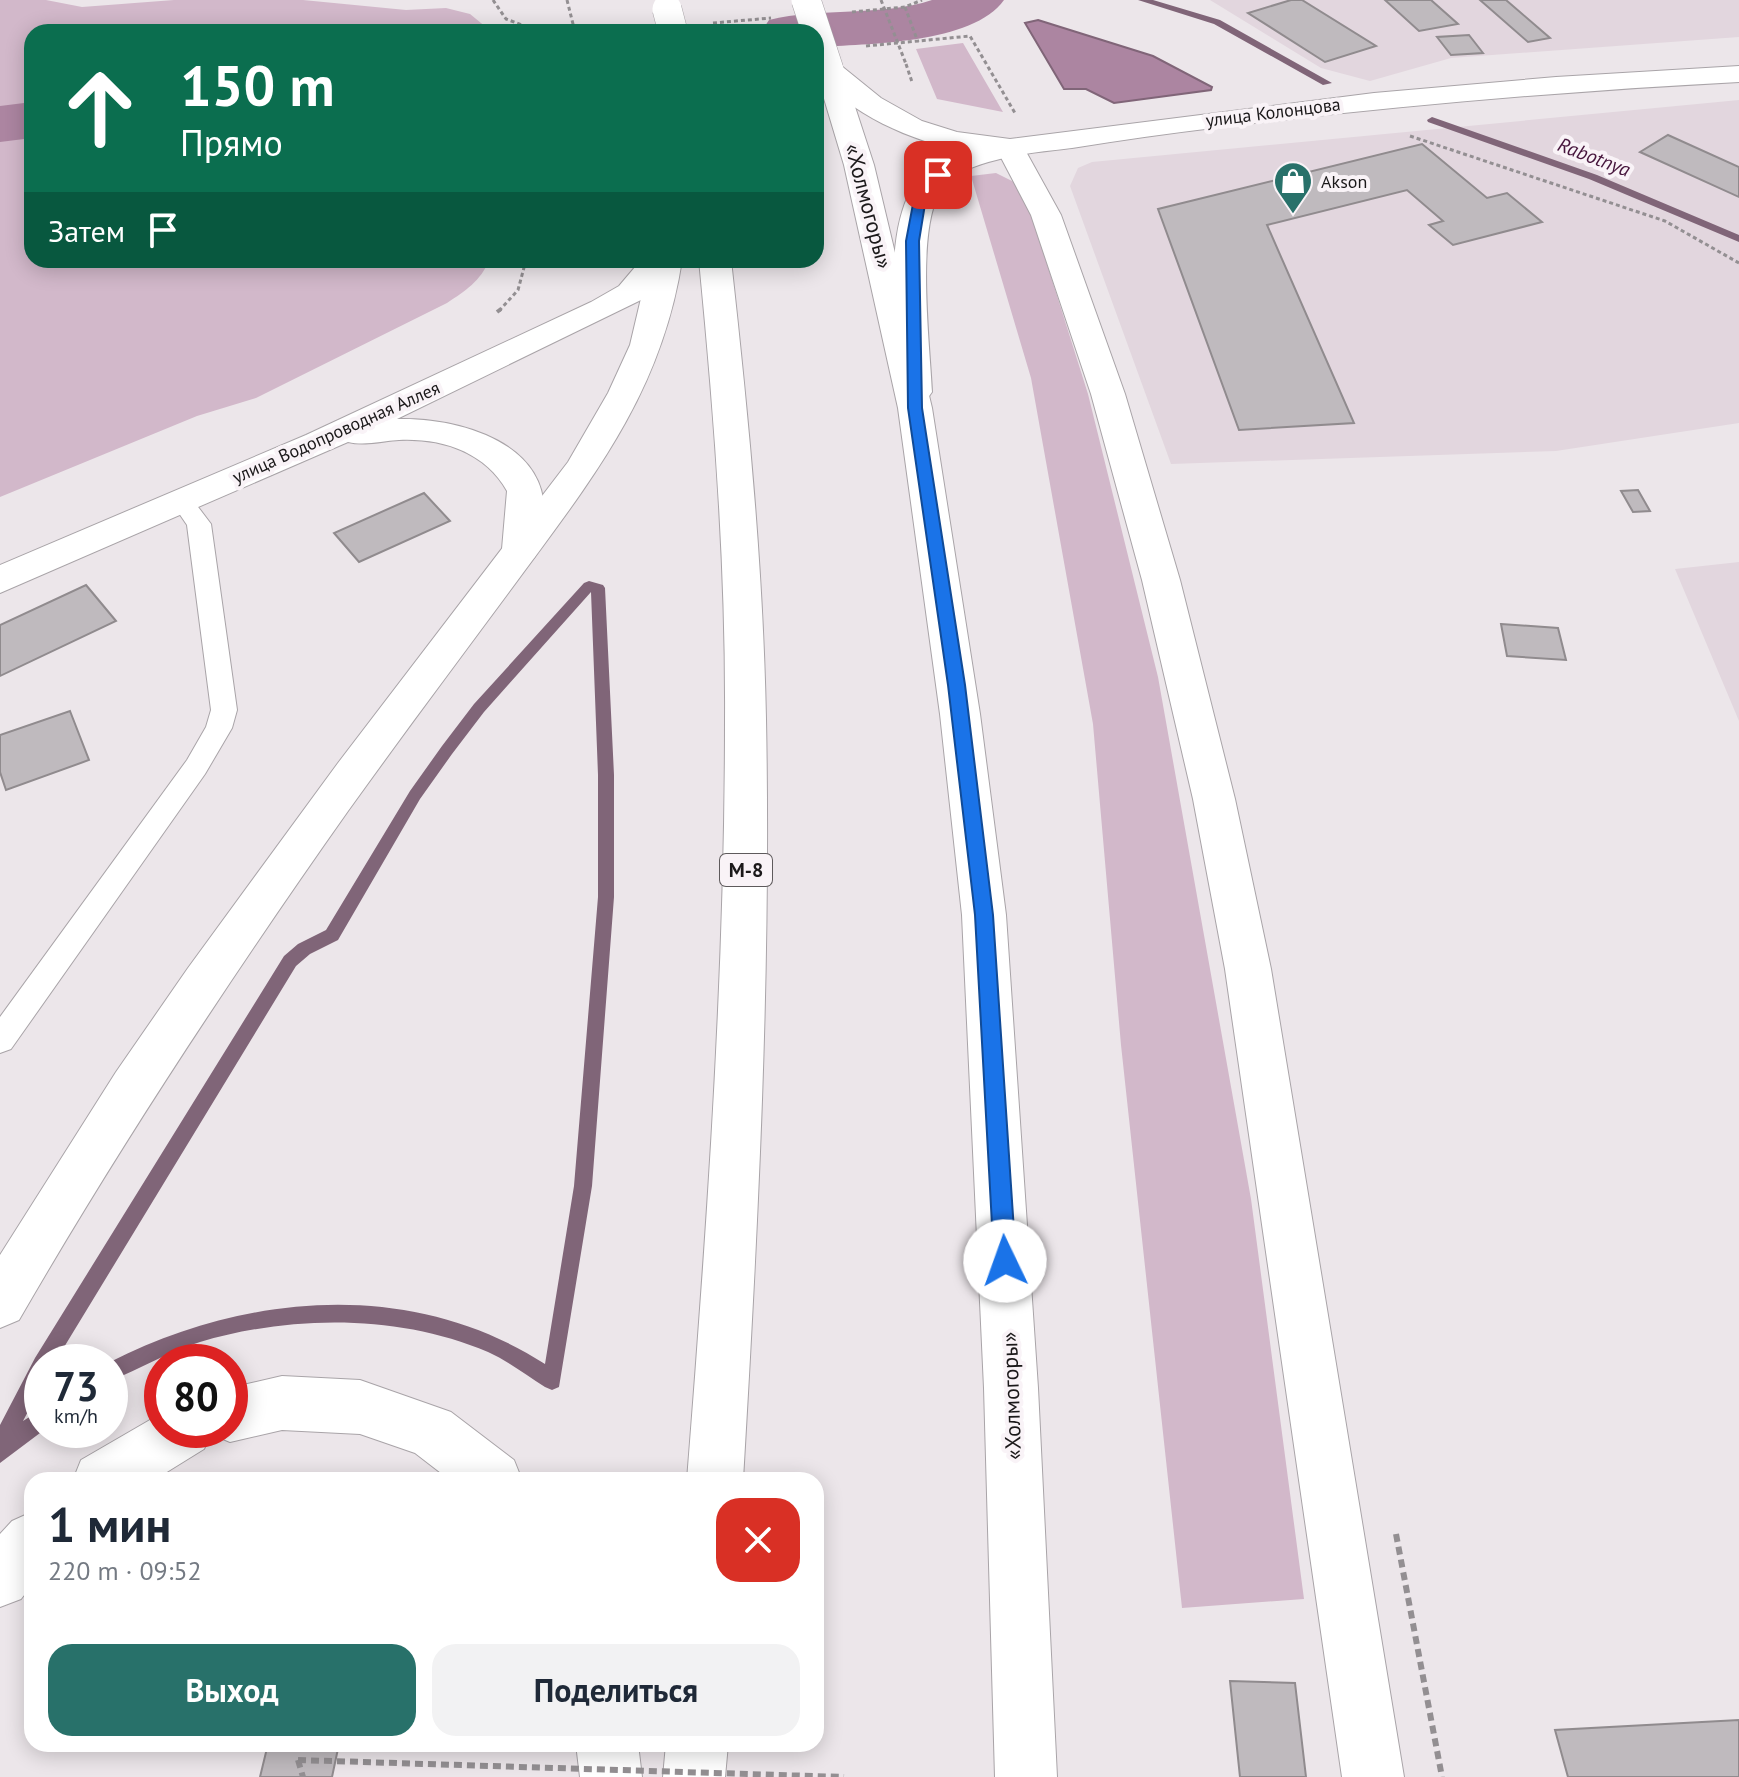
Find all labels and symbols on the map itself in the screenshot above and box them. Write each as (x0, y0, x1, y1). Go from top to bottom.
street label: улица Колонцова (1204, 92, 1342, 132)
water label: Rabotnya (1554, 131, 1634, 183)
street label: «Холмогоры» (839, 140, 899, 272)
pin (904, 141, 972, 209)
shop icon: Akson (1272, 160, 1314, 215)
place label: Akson (1321, 170, 1367, 193)
street label: улица Водопроводная Аллея (229, 376, 443, 488)
road number: М-8 (720, 854, 772, 886)
position arrow (963, 1219, 1047, 1303)
street label: «Холмогоры» (995, 1331, 1027, 1461)
speed limit sign: 80 (144, 1344, 248, 1448)

